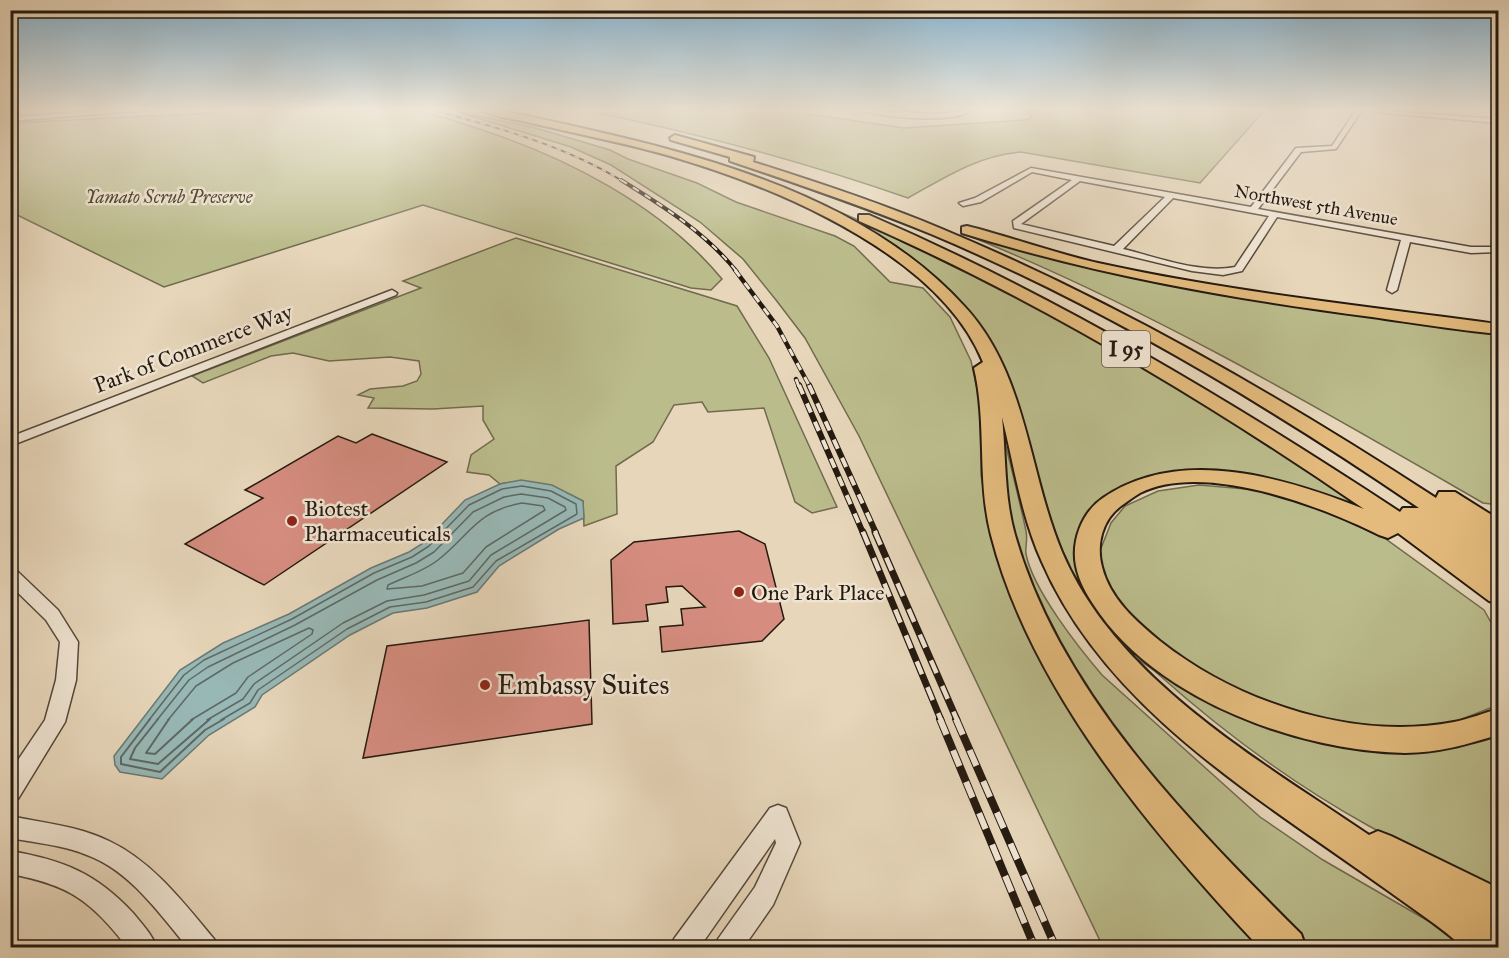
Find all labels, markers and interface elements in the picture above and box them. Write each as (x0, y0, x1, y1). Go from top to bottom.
street label: Northwest 5th Avenue (1233, 180, 1399, 230)
park label: Yamato Scrub Preserve (86, 186, 254, 208)
street label: Park of Commerce Way (90, 298, 297, 399)
road number: I 95 (1102, 331, 1150, 367)
place label: Biotest Pharmaceuticals (304, 495, 451, 547)
marker: Biotest Pharmaceuticals (285, 514, 299, 528)
place label: One Park Place (751, 579, 884, 606)
marker: One Park Place (732, 585, 746, 599)
place label: Embassy Suites (497, 668, 669, 701)
marker: Embassy Suites (478, 678, 492, 692)

